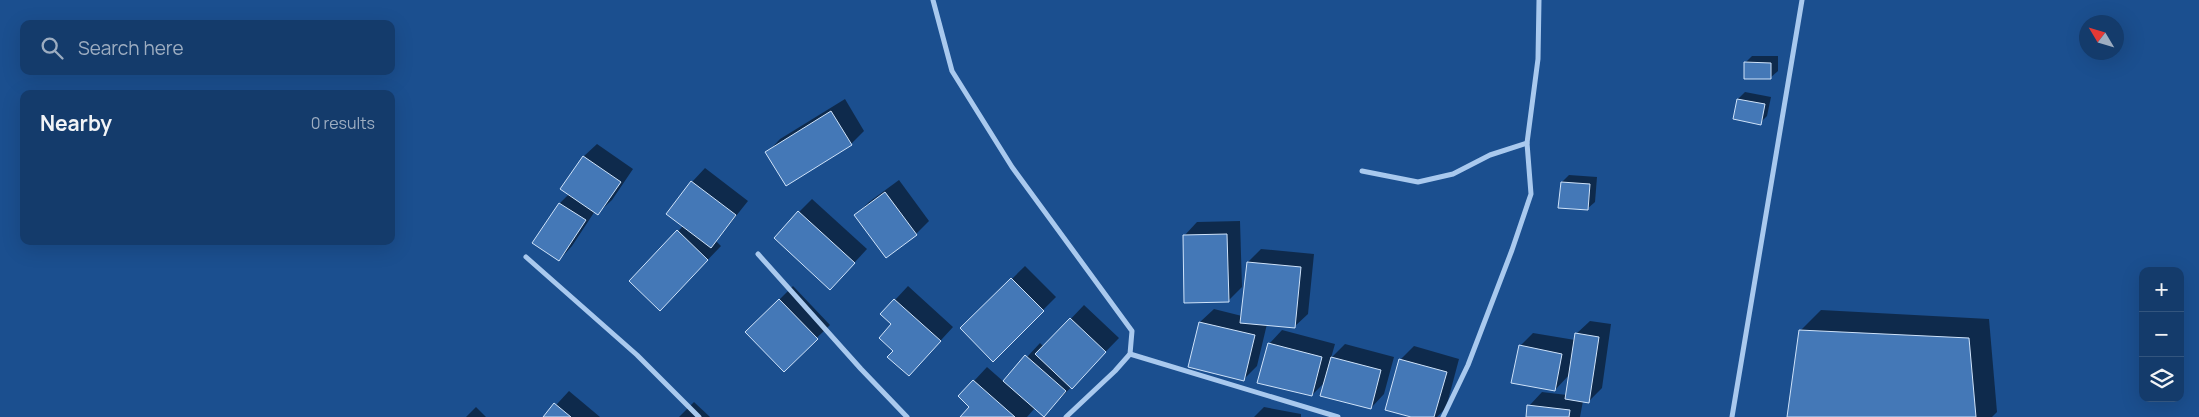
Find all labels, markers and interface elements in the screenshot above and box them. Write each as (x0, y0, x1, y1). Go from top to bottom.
north arrow (2079, 15, 2124, 60)
search box (20, 20, 395, 75)
icon: search (38, 34, 66, 62)
text: Search here (78, 35, 184, 61)
text: Nearby (40, 109, 112, 137)
text: 0 results (311, 112, 375, 134)
map controls (2139, 267, 2184, 402)
button: + (2139, 267, 2184, 312)
button: − (2139, 312, 2184, 357)
button: layers (2139, 357, 2184, 402)

